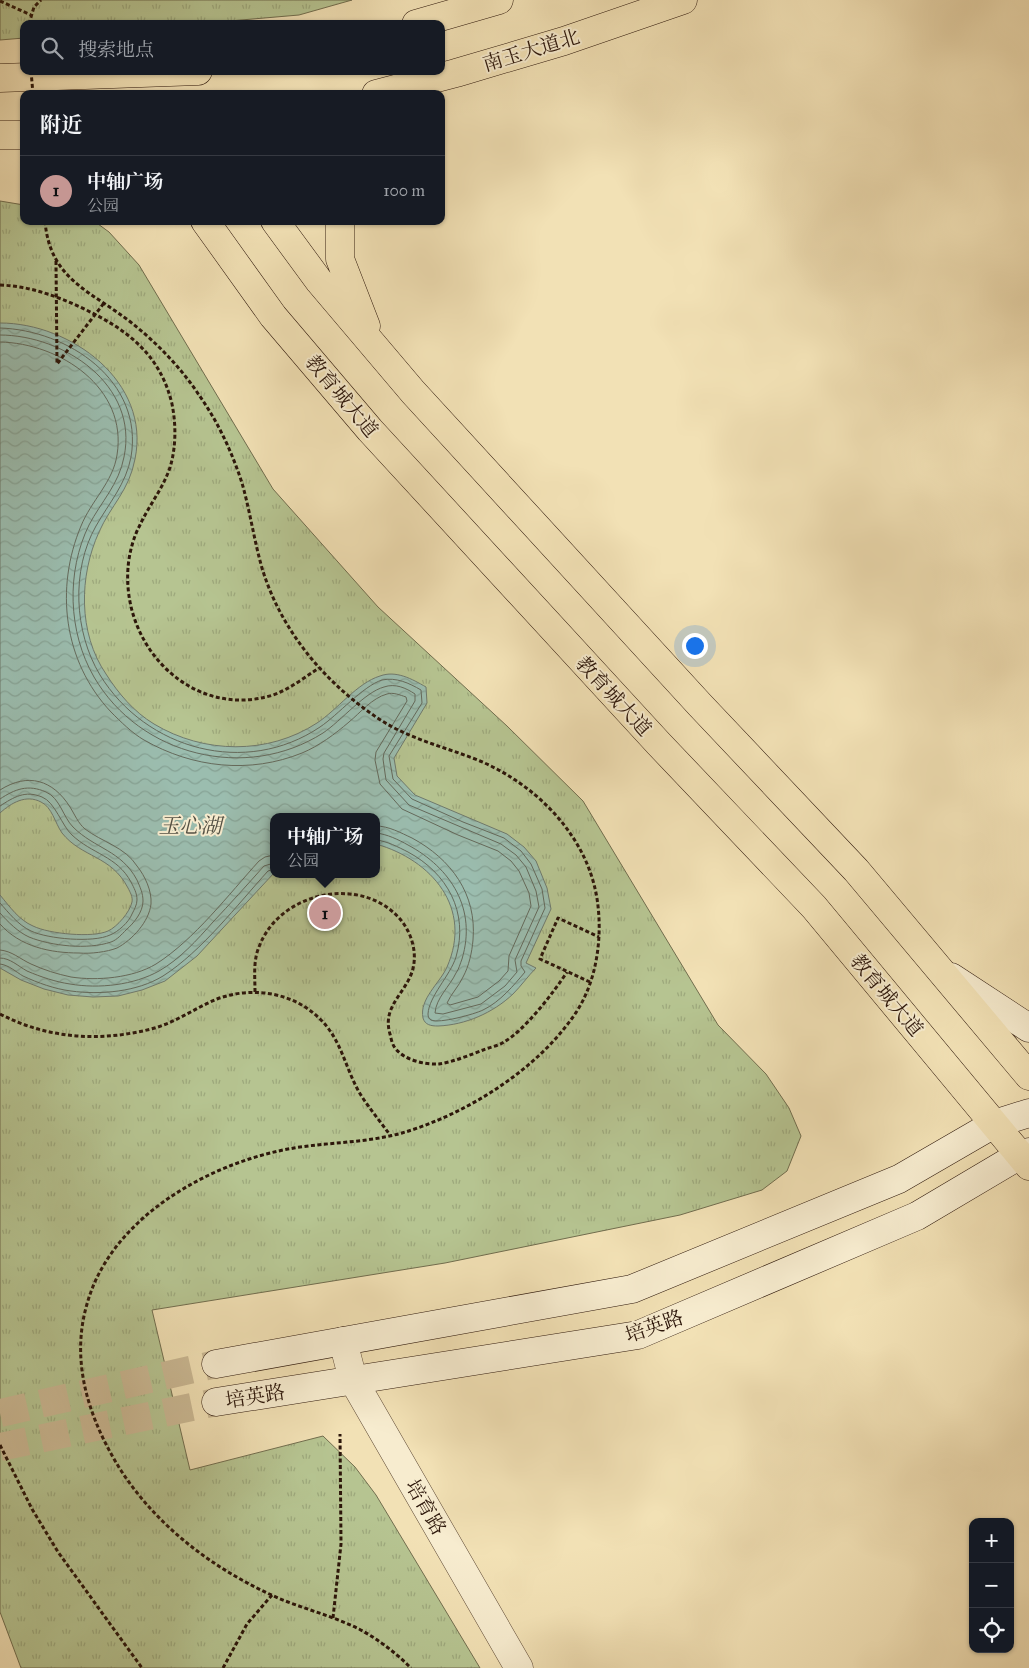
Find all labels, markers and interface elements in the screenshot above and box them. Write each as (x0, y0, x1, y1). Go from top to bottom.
search box (20, 20, 445, 75)
street label: 南玉大道北 (480, 24, 582, 76)
icon: search (38, 34, 66, 62)
text: 搜索地点 (78, 38, 154, 61)
text: 附近 (40, 112, 82, 138)
text: 中轴广场 (87, 170, 163, 193)
text: 1 (53, 181, 59, 200)
text: 100 m (383, 181, 425, 200)
text: 公园 (87, 196, 119, 215)
street label: 教育城大道 (301, 350, 383, 442)
your location (682, 633, 708, 659)
street label: 教育城大道 (571, 651, 657, 741)
water label: 玉心湖 (159, 813, 225, 839)
popup (270, 813, 380, 878)
text: 中轴广场 (287, 825, 363, 848)
text: 公园 (287, 851, 319, 870)
pin: 1 (309, 894, 341, 932)
street label: 教育城大道 (846, 949, 928, 1041)
street label: 培英路 (622, 1305, 686, 1347)
street label: 培英路 (223, 1379, 287, 1413)
street label: 培育路 (401, 1475, 451, 1539)
map controls (969, 1518, 1014, 1653)
button: + (969, 1518, 1014, 1563)
button: − (969, 1563, 1014, 1608)
button: locate (969, 1608, 1014, 1653)

